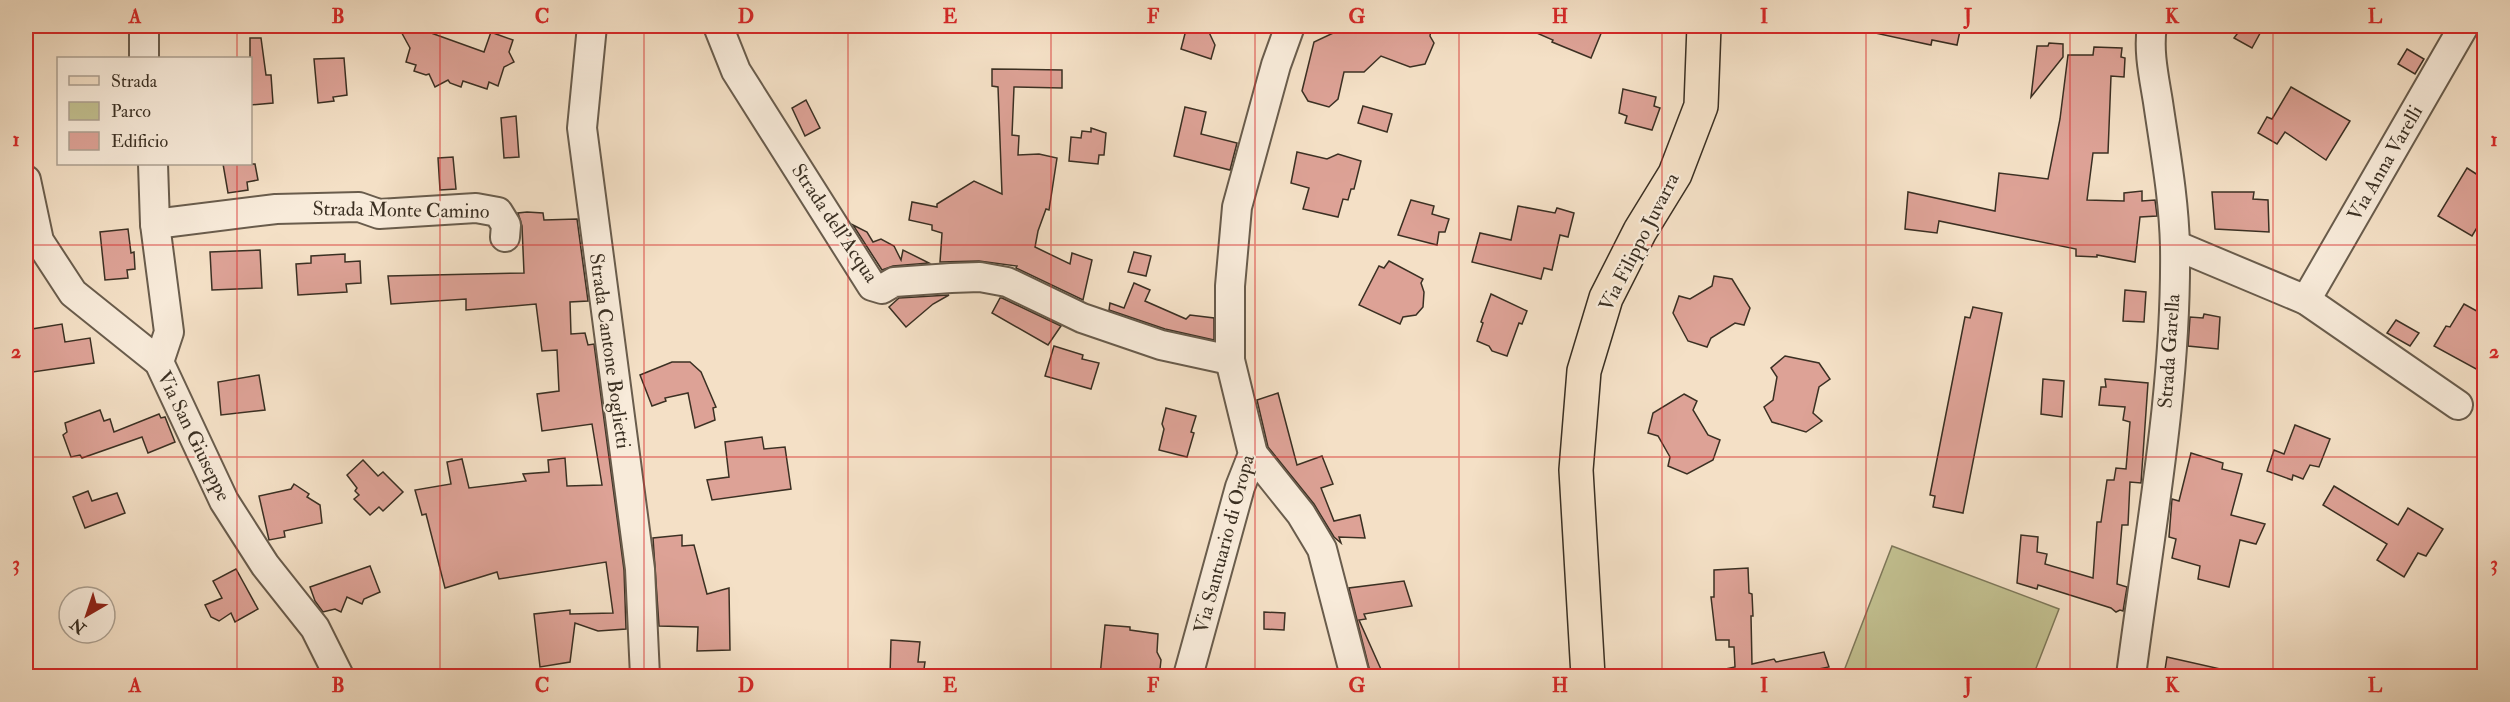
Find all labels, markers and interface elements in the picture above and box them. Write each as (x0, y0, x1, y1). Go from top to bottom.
text: A (128, 4, 142, 29)
text: B (331, 4, 345, 29)
text: C (535, 4, 549, 29)
text: D (738, 4, 754, 29)
text: E (943, 4, 958, 29)
text: F (1147, 4, 1160, 29)
text: G (1349, 4, 1366, 29)
text: H (1552, 4, 1568, 29)
text: I (1760, 4, 1768, 29)
text: J (1963, 4, 1972, 29)
text: K (2165, 4, 2180, 29)
text: L (2368, 4, 2383, 29)
legend (57, 57, 252, 165)
text: Strada (111, 70, 158, 93)
text: Parco (111, 100, 151, 123)
street label: Via Anna Varelli (2342, 101, 2428, 225)
text: 1 (12, 127, 20, 152)
text: 1 (2490, 127, 2498, 152)
text: Edificio (111, 130, 168, 153)
street label: Strada dell'Acqua (786, 159, 884, 288)
street label: Via Filippo Juvarra (1593, 168, 1686, 316)
street label: Strada Monte Camino (312, 196, 490, 224)
street label: Strada Cantone Boglietti (584, 252, 636, 450)
street label: Strada Garella (2153, 292, 2186, 409)
text: 2 (11, 339, 21, 364)
text: 2 (2489, 339, 2499, 364)
street label: Via San Giuseppe (151, 367, 236, 506)
street label: Via Santuario di Oropa (1188, 451, 1261, 636)
text: 3 (12, 551, 20, 576)
text: 3 (2490, 551, 2498, 576)
north arrow (57, 585, 117, 645)
text: N (66, 613, 91, 639)
text: A (128, 673, 142, 698)
text: B (331, 673, 345, 698)
text: C (535, 673, 549, 698)
text: D (738, 673, 754, 698)
text: E (943, 673, 958, 698)
text: F (1147, 673, 1160, 698)
text: G (1349, 673, 1366, 698)
text: H (1552, 673, 1568, 698)
text: I (1760, 673, 1768, 698)
text: J (1963, 673, 1972, 698)
text: K (2165, 673, 2180, 698)
text: L (2368, 673, 2383, 698)

